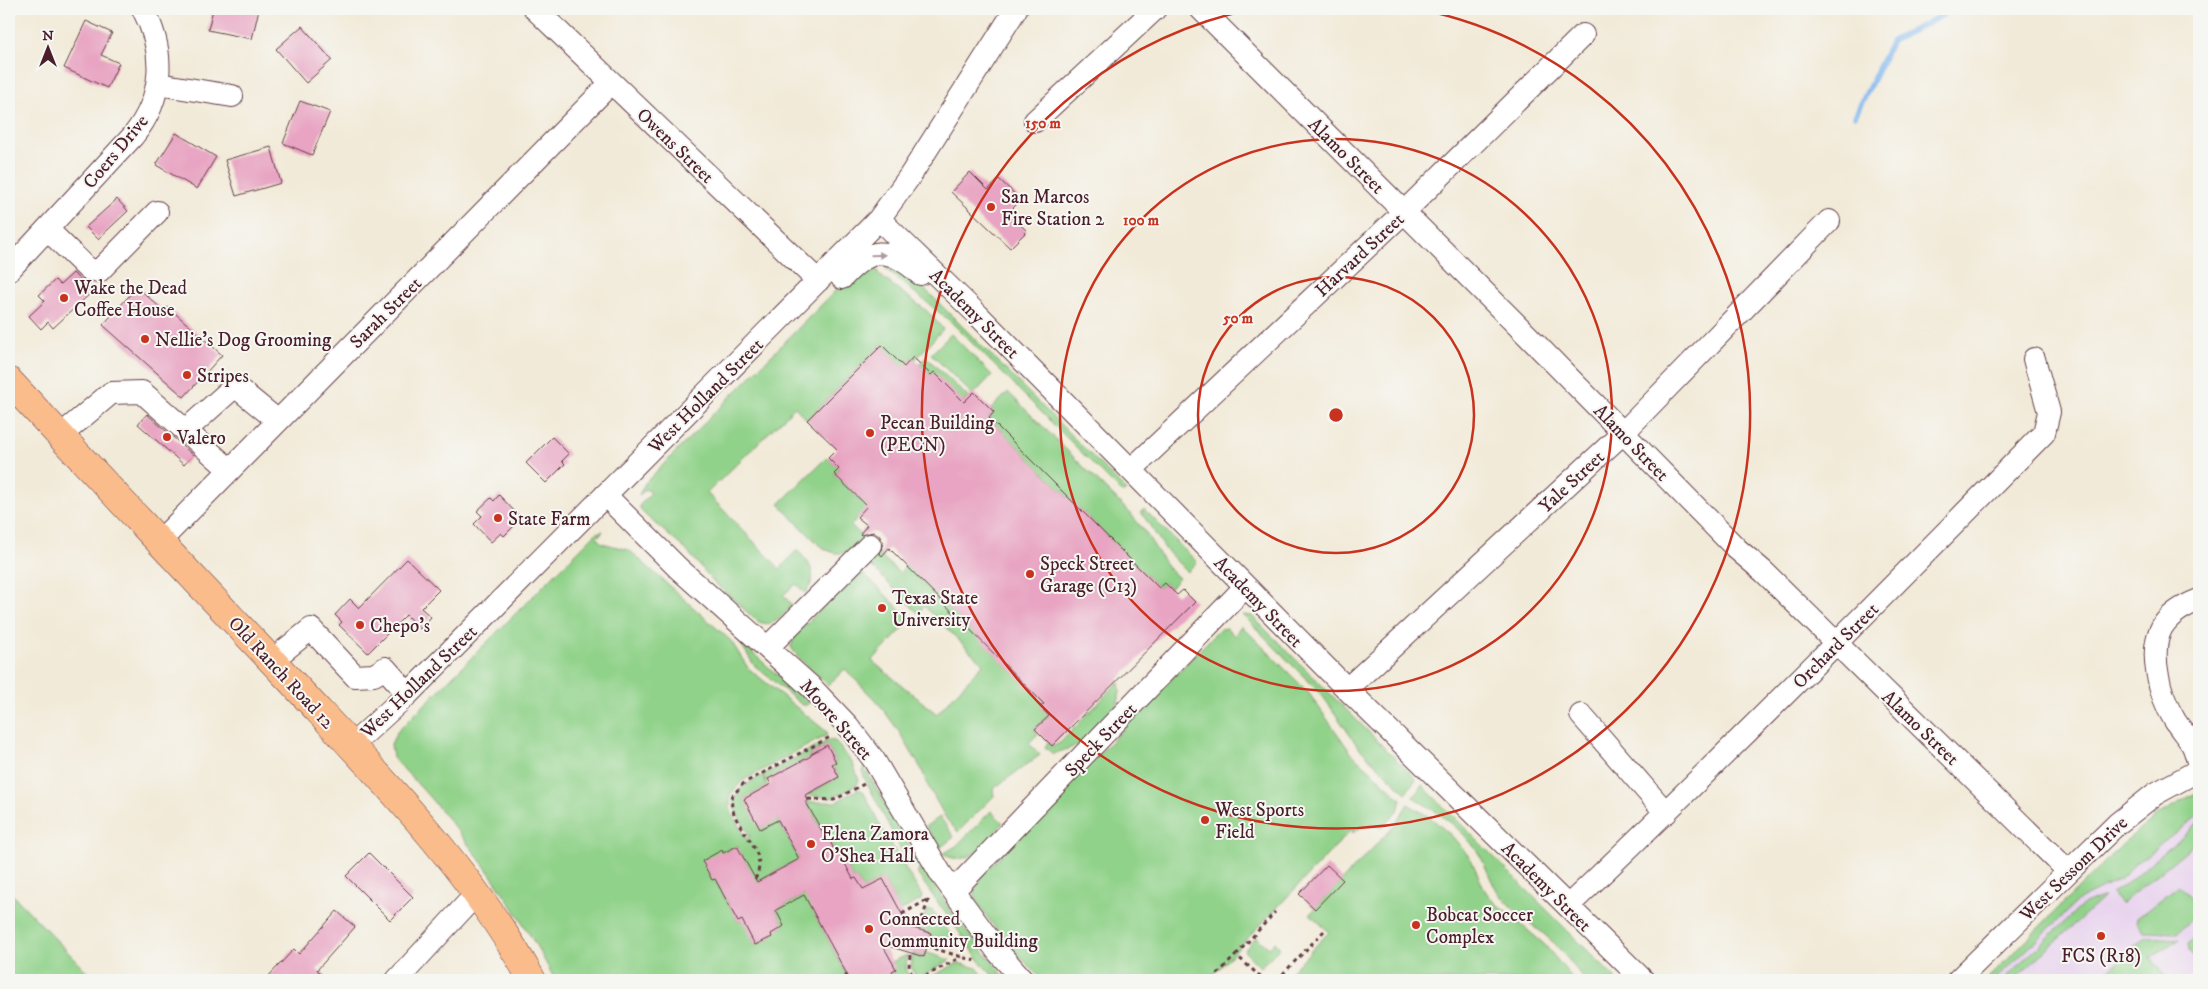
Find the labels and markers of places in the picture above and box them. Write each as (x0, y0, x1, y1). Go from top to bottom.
place label: San Marcos Fire Station 2 (1001, 186, 1105, 231)
marker: San Marcos Fire Station 2 (985, 201, 997, 213)
place label: Wake the Dead Coffee House (73, 277, 188, 322)
marker: Wake the Dead Coffee House (58, 292, 70, 304)
place label: Nellie’s Dog Grooming (155, 329, 332, 352)
marker: Nellie’s Dog Grooming (139, 333, 151, 345)
place label: Stripes (197, 365, 249, 388)
marker: Stripes (181, 369, 193, 381)
centre of rings (1327, 406, 1345, 424)
place label: Pecan Building (PECN) (880, 412, 995, 457)
place label: Valero (176, 427, 226, 450)
marker: Pecan Building (PECN) (864, 427, 876, 439)
marker: Valero (161, 431, 173, 443)
place label: State Farm (508, 508, 591, 531)
marker: State Farm (492, 512, 504, 524)
place label: Speck Street Garage (C13) (1040, 553, 1137, 598)
marker: Speck Street Garage (C13) (1024, 568, 1036, 580)
place label: Texas State University (892, 587, 978, 632)
marker: Texas State University (876, 602, 888, 614)
place label: Chepo's (370, 615, 430, 638)
marker: Chepo's (354, 619, 366, 631)
place label: West Sports Field (1214, 799, 1304, 844)
marker: West Sports Field (1199, 814, 1211, 826)
place label: Elena Zamora O'Shea Hall (821, 823, 929, 868)
marker: Elena Zamora O'Shea Hall (805, 838, 817, 850)
place label: Bobcat Soccer Complex (1426, 904, 1533, 949)
place label: Connected Community Building (879, 908, 1039, 953)
marker: Bobcat Soccer Complex (1410, 919, 1422, 931)
marker: Connected Community Building (863, 923, 875, 935)
marker: FCS (R18) (2095, 930, 2107, 942)
place label: FCS (R18) (2061, 945, 2141, 968)

